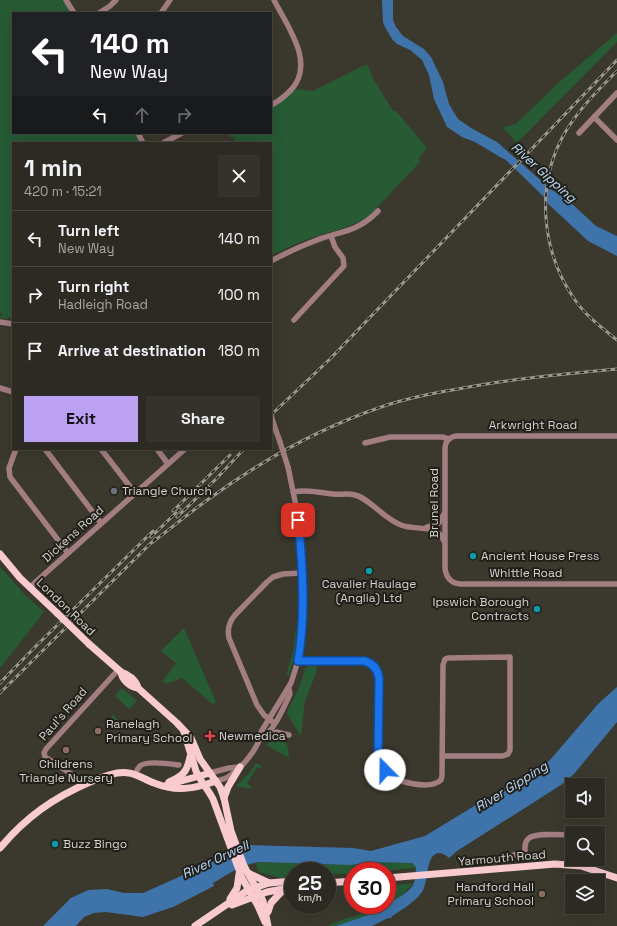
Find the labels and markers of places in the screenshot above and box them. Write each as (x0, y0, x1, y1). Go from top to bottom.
place label: Triangle Church (122, 483, 212, 499)
marker: Triangle Church (109, 486, 119, 496)
pin (281, 503, 315, 537)
place label: Ancient House Press (481, 548, 599, 564)
marker: Ancient House Press (468, 551, 478, 561)
marker: Cavalier Haulage (Anglia) Ltd (364, 566, 374, 576)
place label: Cavalier Haulage (Anglia) Ltd (322, 576, 416, 606)
place label: Ipswich Borough Contracts (432, 594, 529, 624)
marker: Ipswich Borough Contracts (532, 604, 542, 614)
place label: Ranelagh Primary School (106, 716, 193, 746)
marker: Ranelagh Primary School (93, 726, 103, 736)
place label: Newmedica (219, 728, 286, 744)
marker: Newmedica (204, 730, 216, 742)
marker: Childrens Triangle Nursery (61, 745, 71, 755)
place label: Childrens Triangle Nursery (19, 756, 113, 786)
place label: Buzz Bingo (63, 836, 127, 852)
marker: Buzz Bingo (50, 839, 60, 849)
place label: Handford Hall Primary School (447, 879, 534, 909)
marker: Handford Hall Primary School (537, 889, 547, 899)

